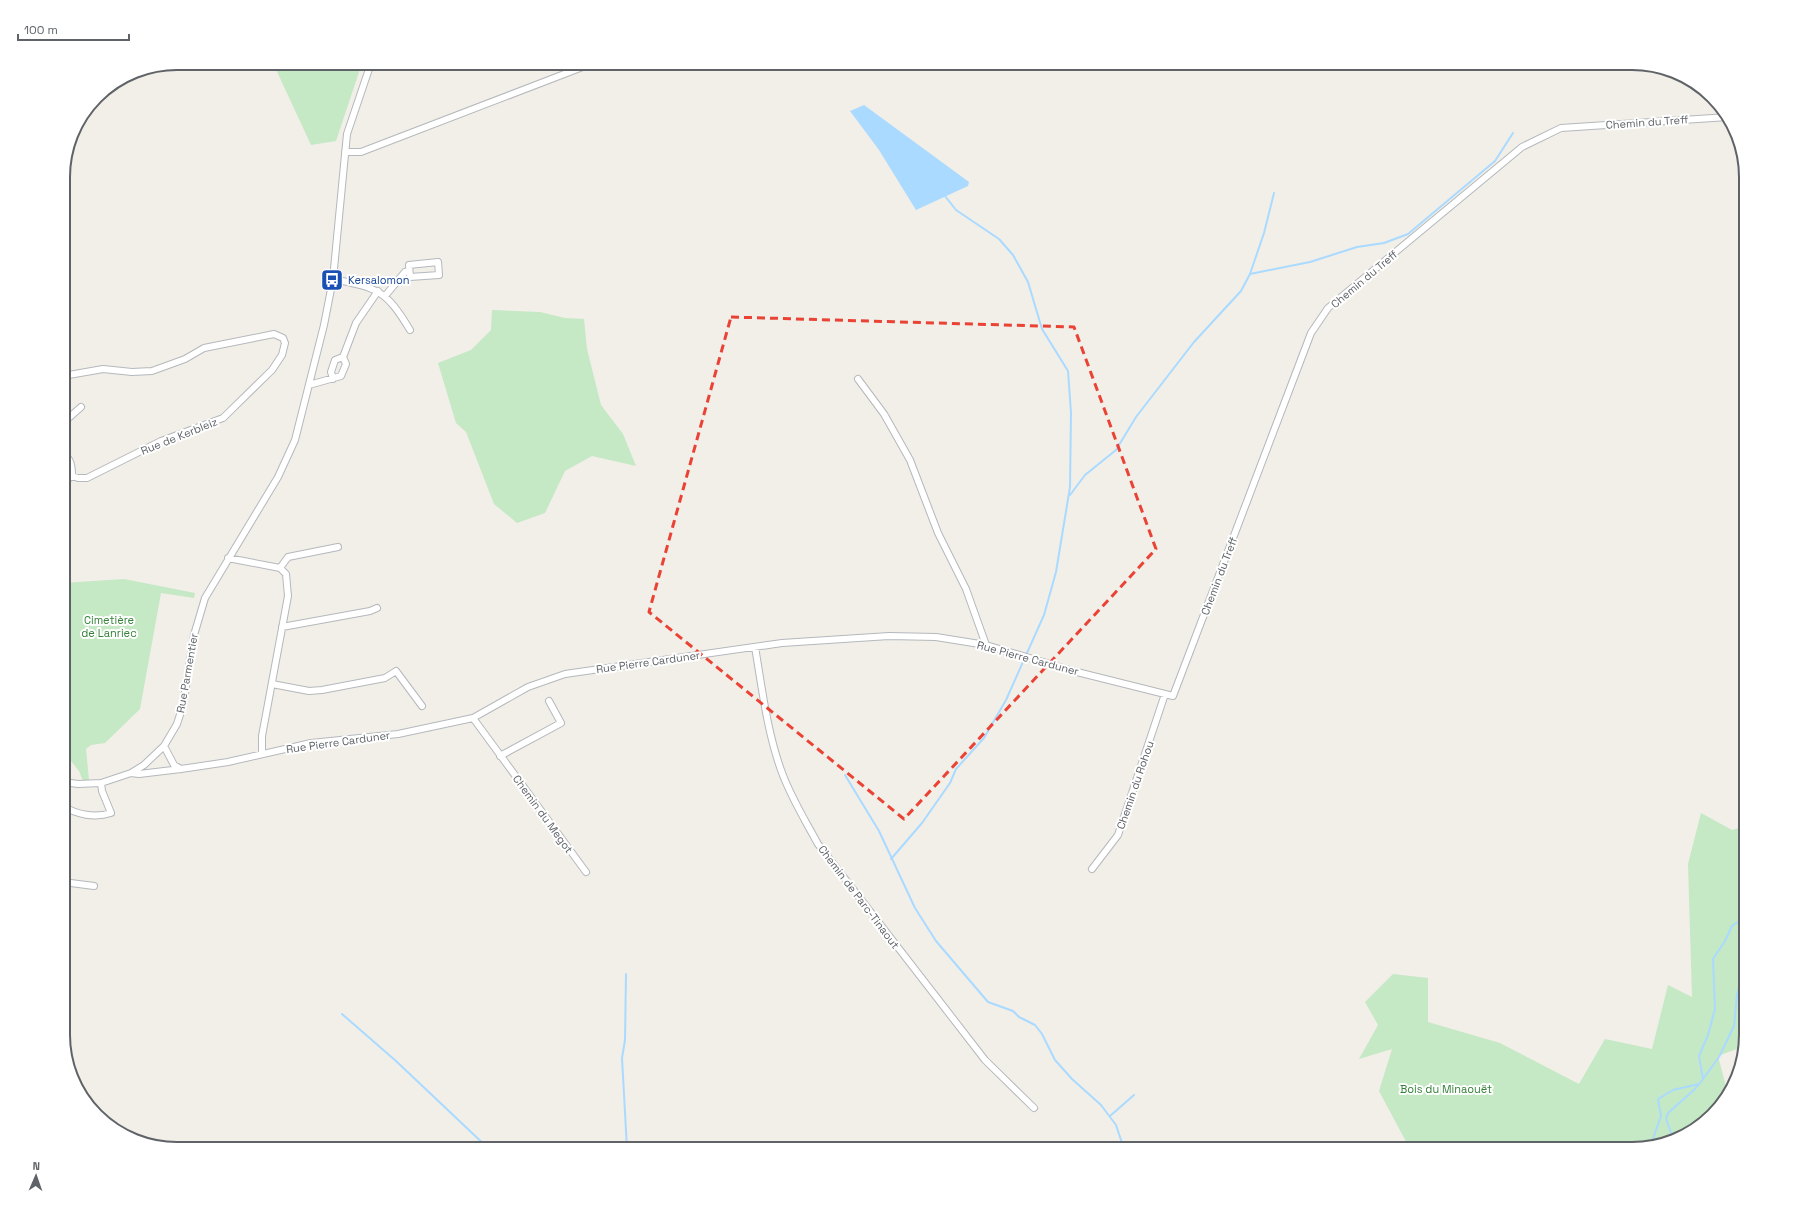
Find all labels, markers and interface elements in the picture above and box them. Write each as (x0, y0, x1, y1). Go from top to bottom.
scale bar (18, 16, 129, 42)
text: 100 m (24, 22, 58, 38)
street label: Chemin du Treff (1605, 112, 1689, 132)
street label: Chemin du Treff (1328, 247, 1401, 311)
bus stop icon: Kersalomon (319, 267, 345, 293)
place label: Kersalomon (348, 273, 410, 287)
street label: Rue de Kerbleiz (139, 414, 220, 458)
street label: Chemin du Treff (1198, 534, 1241, 617)
park label: Cimetière de Lanriec (81, 613, 137, 640)
street label: Rue Parmentier (173, 632, 201, 714)
street label: Rue Pierre Carduner (976, 638, 1080, 678)
street label: Rue Pierre Carduner (595, 648, 701, 676)
street label: Rue Pierre Carduner (285, 728, 391, 756)
street label: Chemin du Rohou (1113, 739, 1157, 831)
street label: Chemin du Megot (510, 772, 576, 856)
street label: Chemin de Parc-Tinaout (815, 842, 903, 952)
park label: Bois du Minaouët (1400, 1082, 1492, 1096)
north arrow (16, 1156, 56, 1196)
text: N (32, 1159, 40, 1173)

